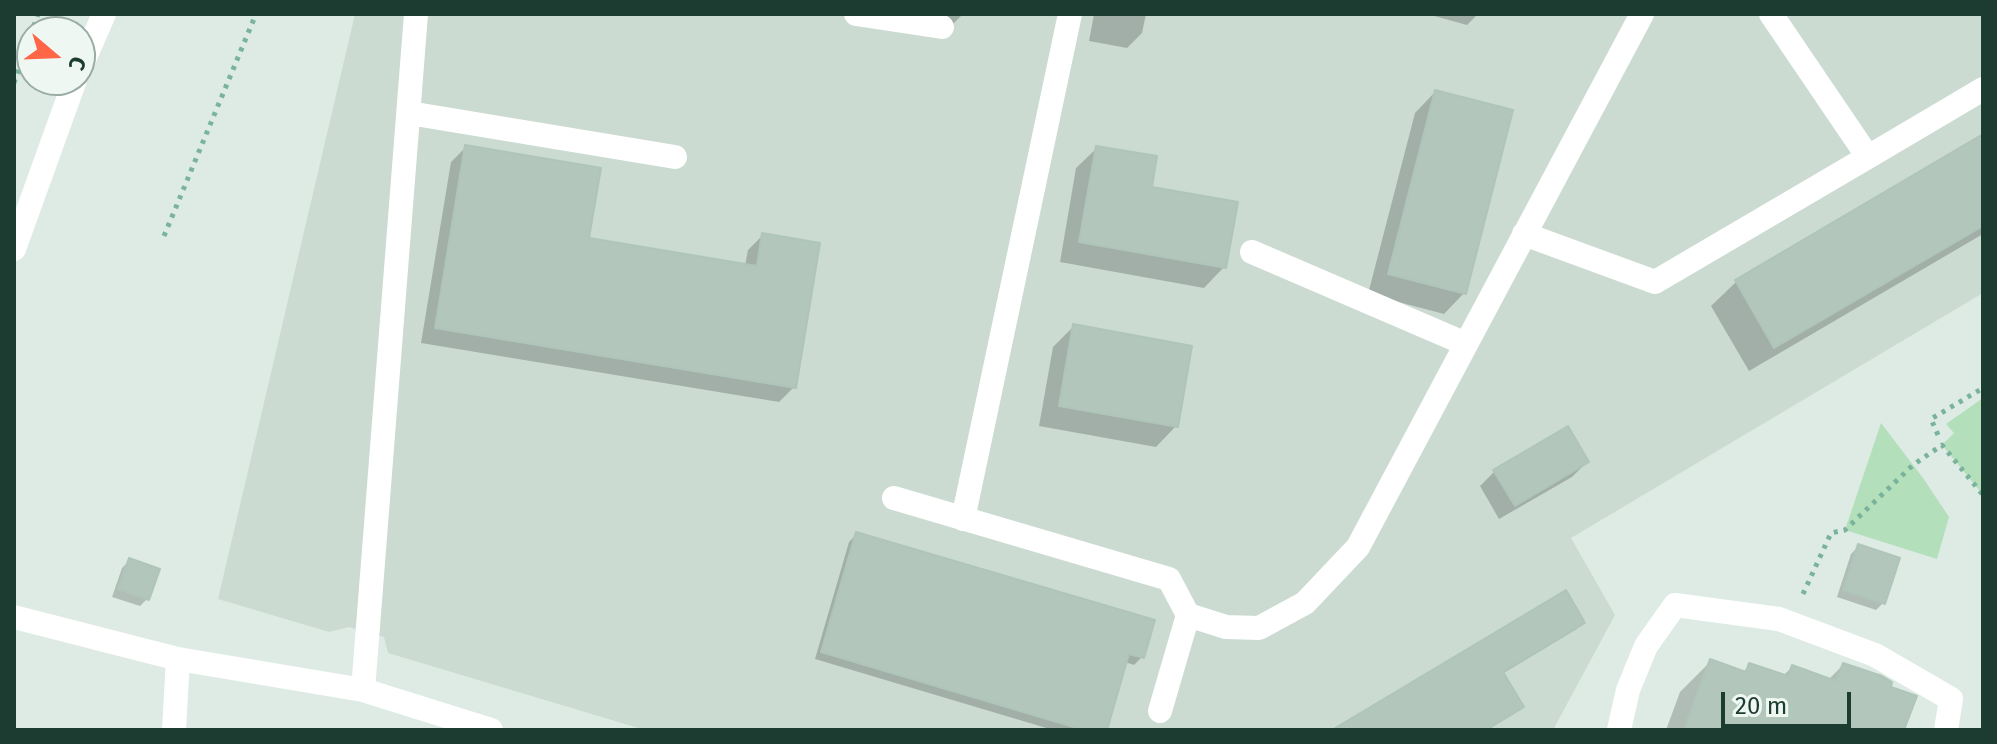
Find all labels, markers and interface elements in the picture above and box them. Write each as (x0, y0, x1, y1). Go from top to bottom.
north arrow (16, 16, 96, 96)
text: С (62, 53, 92, 74)
scale bar (1725, 676, 1855, 726)
text: 20 m (1735, 692, 1787, 720)

